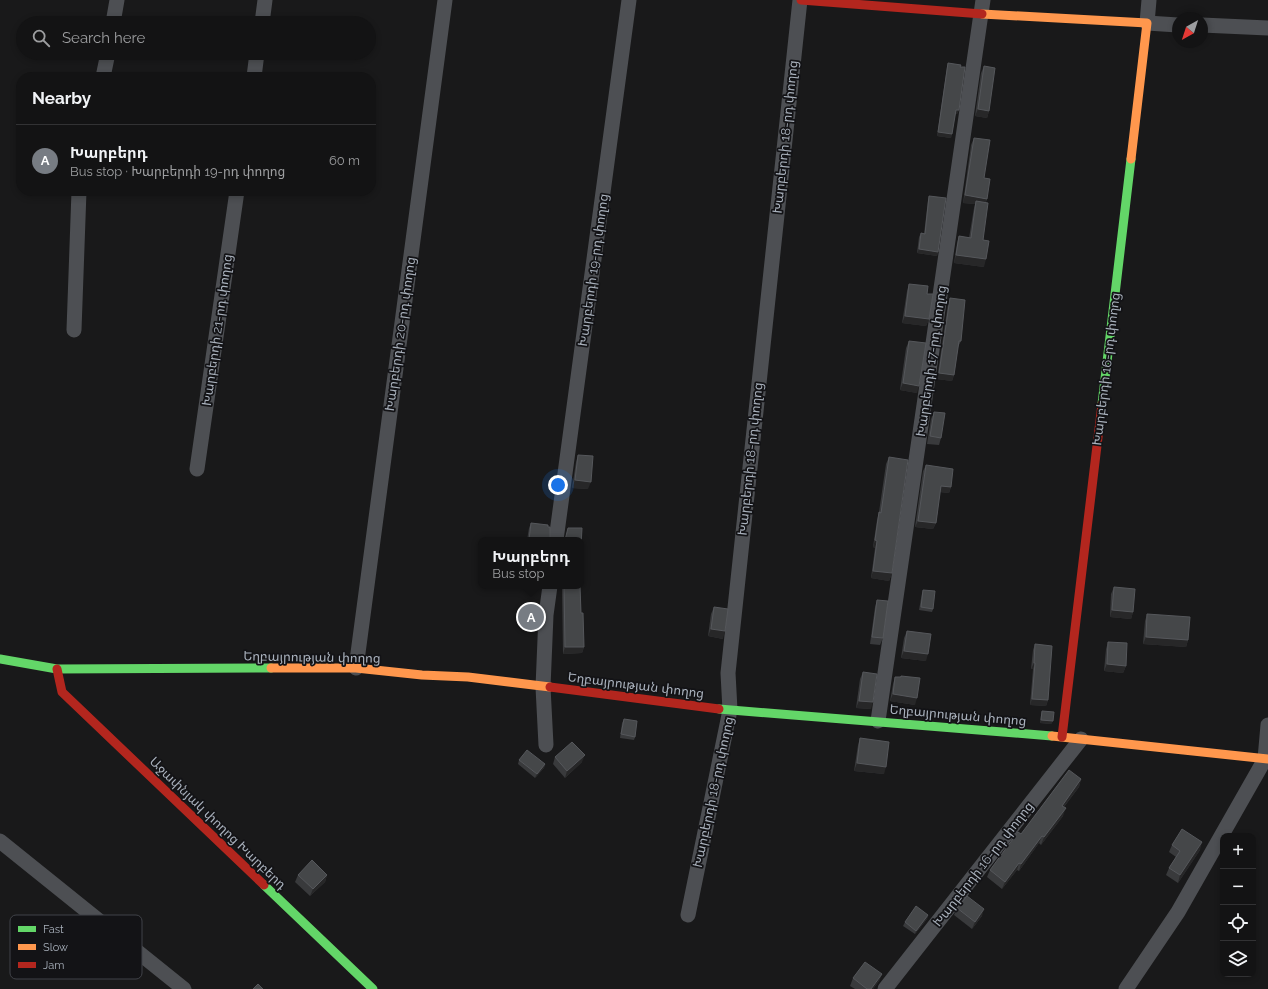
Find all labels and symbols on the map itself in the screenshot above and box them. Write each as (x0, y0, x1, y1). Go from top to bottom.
north arrow (1172, 12, 1208, 48)
street label: Խարբերդի 18-րդ փողոց (769, 60, 801, 214)
street label: Խարբերդի 19-րդ փողոց (575, 193, 611, 347)
street label: Խարբերդի 21-րդ փողոց (199, 253, 235, 407)
street label: Խարբերդի 20-րդ փողոց (382, 256, 418, 412)
street label: Խարբերդի 17-րդ փողոց (913, 284, 949, 438)
street label: Խարբերդի 16-րդ փողոց (1089, 292, 1123, 446)
street label: Խարբերդի 18-րդ փողոց (734, 382, 766, 536)
your location (548, 475, 568, 495)
pin: A (518, 602, 544, 632)
street label: Եղբայրության փողոց (243, 648, 381, 666)
street label: Եղբայրության փողոց (567, 669, 705, 701)
street label: Եղբայրության փողոց (889, 702, 1027, 728)
street label: Խարբերդի 18-րդ փողոց (690, 715, 736, 869)
street label: Աջափնյակ փողոց Խարբերդ (147, 754, 290, 893)
street label: Խարբերդի 16-րդ փողոց (930, 799, 1036, 929)
legend (10, 915, 142, 979)
text: Fast (43, 923, 64, 936)
text: Slow (43, 941, 68, 954)
text: Jam (43, 959, 64, 972)

